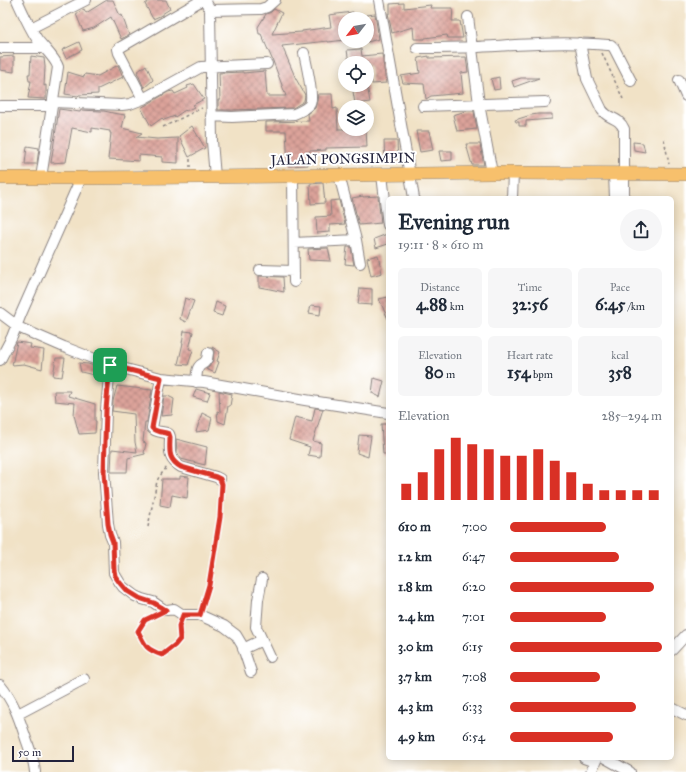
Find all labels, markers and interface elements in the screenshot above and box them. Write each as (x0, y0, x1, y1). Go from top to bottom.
north arrow (338, 12, 374, 48)
map controls (338, 12, 374, 136)
button: locate (338, 56, 374, 92)
button: layers (338, 100, 374, 136)
street label: JALAN PONGSIMPIN (268, 149, 416, 170)
text: Evening run (398, 208, 510, 235)
button: share (620, 209, 662, 251)
text: 19:11 · 8 × 610 m (398, 237, 483, 253)
text: Distance (420, 281, 460, 294)
text: Time (518, 281, 542, 294)
text: Pace (610, 281, 630, 294)
text: 4.88 (416, 294, 447, 315)
text: 32:56 (512, 294, 548, 315)
text: 6:45 (595, 294, 625, 315)
text: km (447, 300, 464, 313)
text: /km (625, 300, 645, 313)
pin (93, 348, 127, 382)
text: Elevation (418, 349, 462, 362)
text: Heart rate (507, 349, 553, 362)
text: kcal (611, 349, 629, 362)
icon: arrive (99, 354, 121, 376)
text: 80 (425, 362, 444, 383)
text: 154 (507, 362, 531, 383)
text: 358 (608, 362, 632, 383)
text: m (444, 368, 455, 381)
text: bpm (531, 368, 553, 381)
text: Elevation (398, 408, 450, 424)
text: 285–294 m (601, 408, 662, 424)
text: 610 m (398, 519, 431, 535)
text: 7:00 (462, 519, 487, 535)
text: 1.2 km (398, 549, 432, 565)
text: 6:47 (462, 549, 486, 565)
text: 1.8 km (398, 579, 433, 595)
text: 6:20 (462, 579, 486, 595)
text: 2.4 km (398, 609, 435, 625)
text: 7:01 (462, 609, 485, 625)
text: 3.0 km (398, 639, 433, 655)
text: 6:15 (462, 639, 483, 655)
text: 3.7 km (398, 669, 432, 685)
text: 7:08 (462, 669, 487, 685)
text: 4.3 km (398, 699, 433, 715)
text: 6:33 (462, 699, 482, 715)
text: 4.9 km (398, 729, 435, 745)
text: 6:54 (462, 729, 485, 745)
scale bar (12, 744, 74, 763)
text: 50 m (18, 746, 41, 759)

